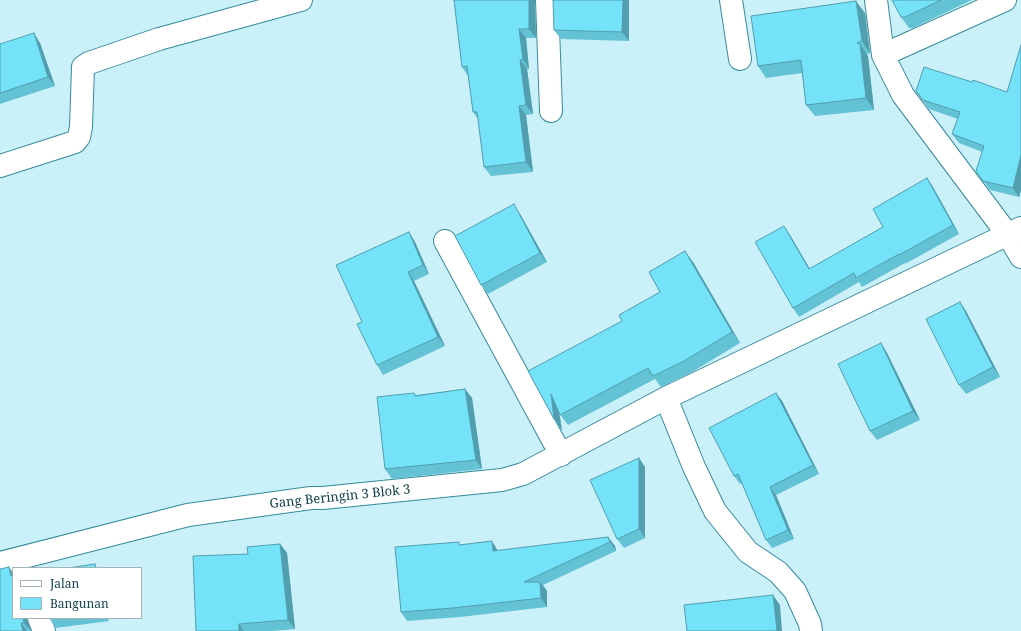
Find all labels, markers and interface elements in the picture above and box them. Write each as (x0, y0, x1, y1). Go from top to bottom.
street label: Gang Beringin 3 Blok 3 (269, 482, 411, 512)
legend (12, 567, 142, 619)
text: Jalan (50, 575, 79, 592)
text: Bangunan (50, 595, 109, 612)

